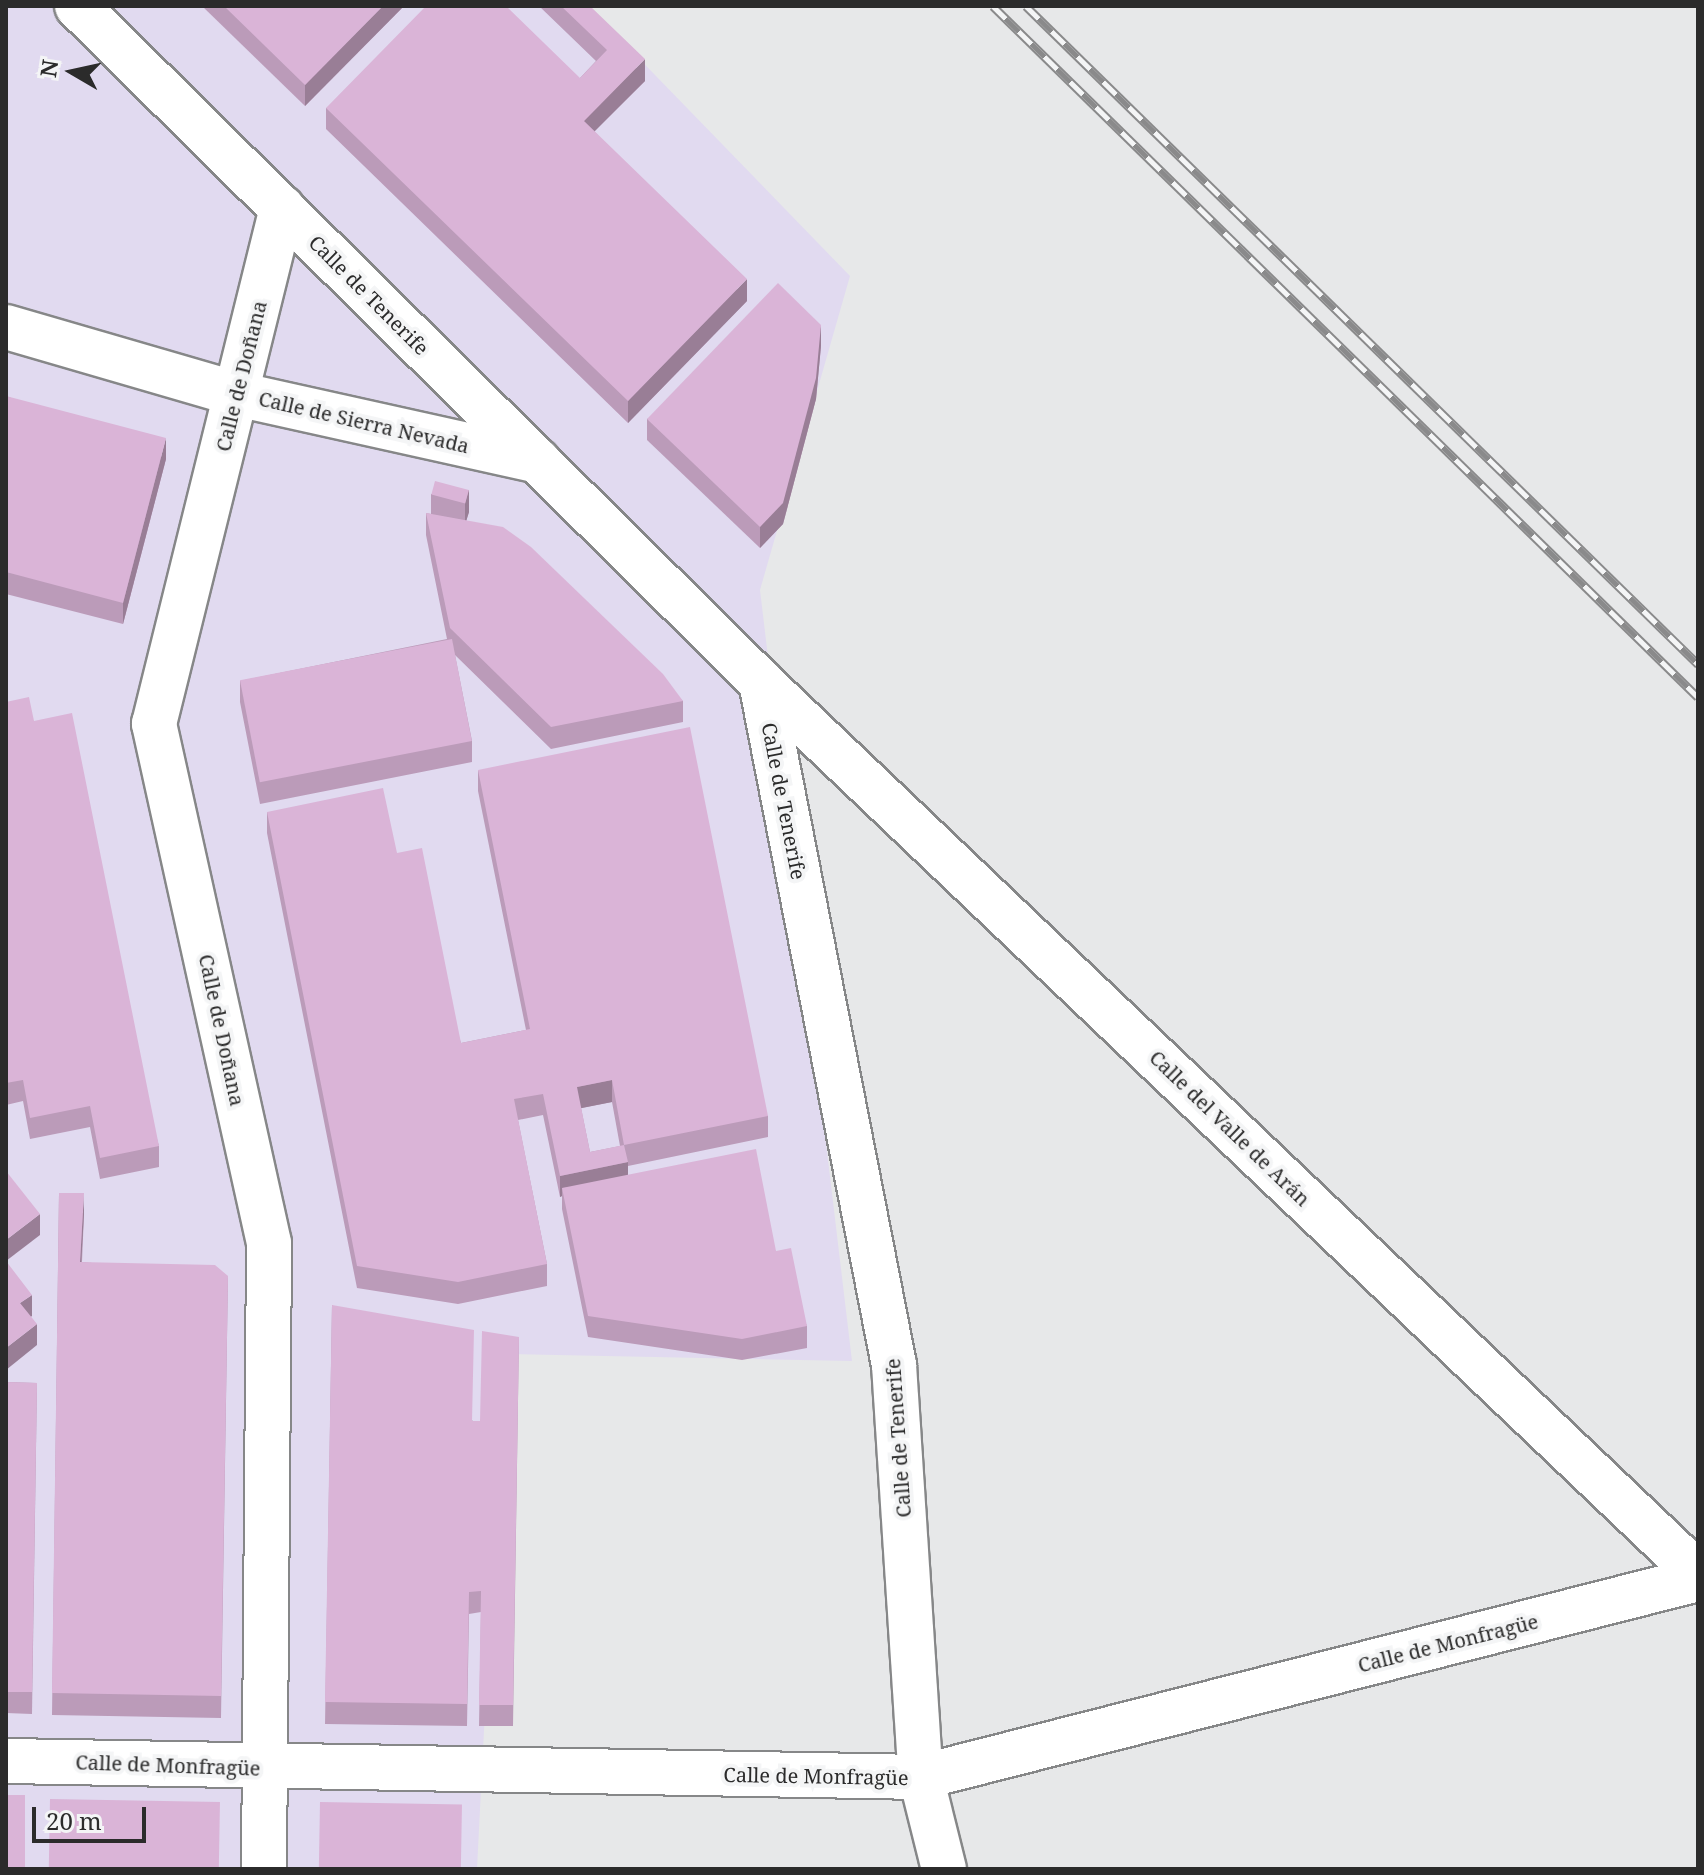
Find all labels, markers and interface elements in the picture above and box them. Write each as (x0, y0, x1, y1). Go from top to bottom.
north arrow (32, 32, 112, 112)
text: N (32, 57, 64, 79)
street label: Calle de Tenerife (304, 230, 434, 360)
street label: Calle de Doñana (211, 298, 271, 454)
street label: Calle de Sierra Nevada (256, 386, 472, 458)
street label: Calle de Tenerife (757, 720, 811, 882)
street label: Calle de Doñana (194, 952, 250, 1108)
street label: Calle del Valle de Arán (1145, 1045, 1315, 1211)
street label: Calle de Tenerife (880, 1358, 916, 1518)
street label: Calle de Monfragüe (1355, 1609, 1541, 1677)
street label: Calle de Monfragüe (75, 1750, 261, 1780)
street label: Calle de Monfragüe (723, 1762, 909, 1790)
scale bar (36, 1791, 150, 1841)
text: 20 m (46, 1804, 102, 1837)

